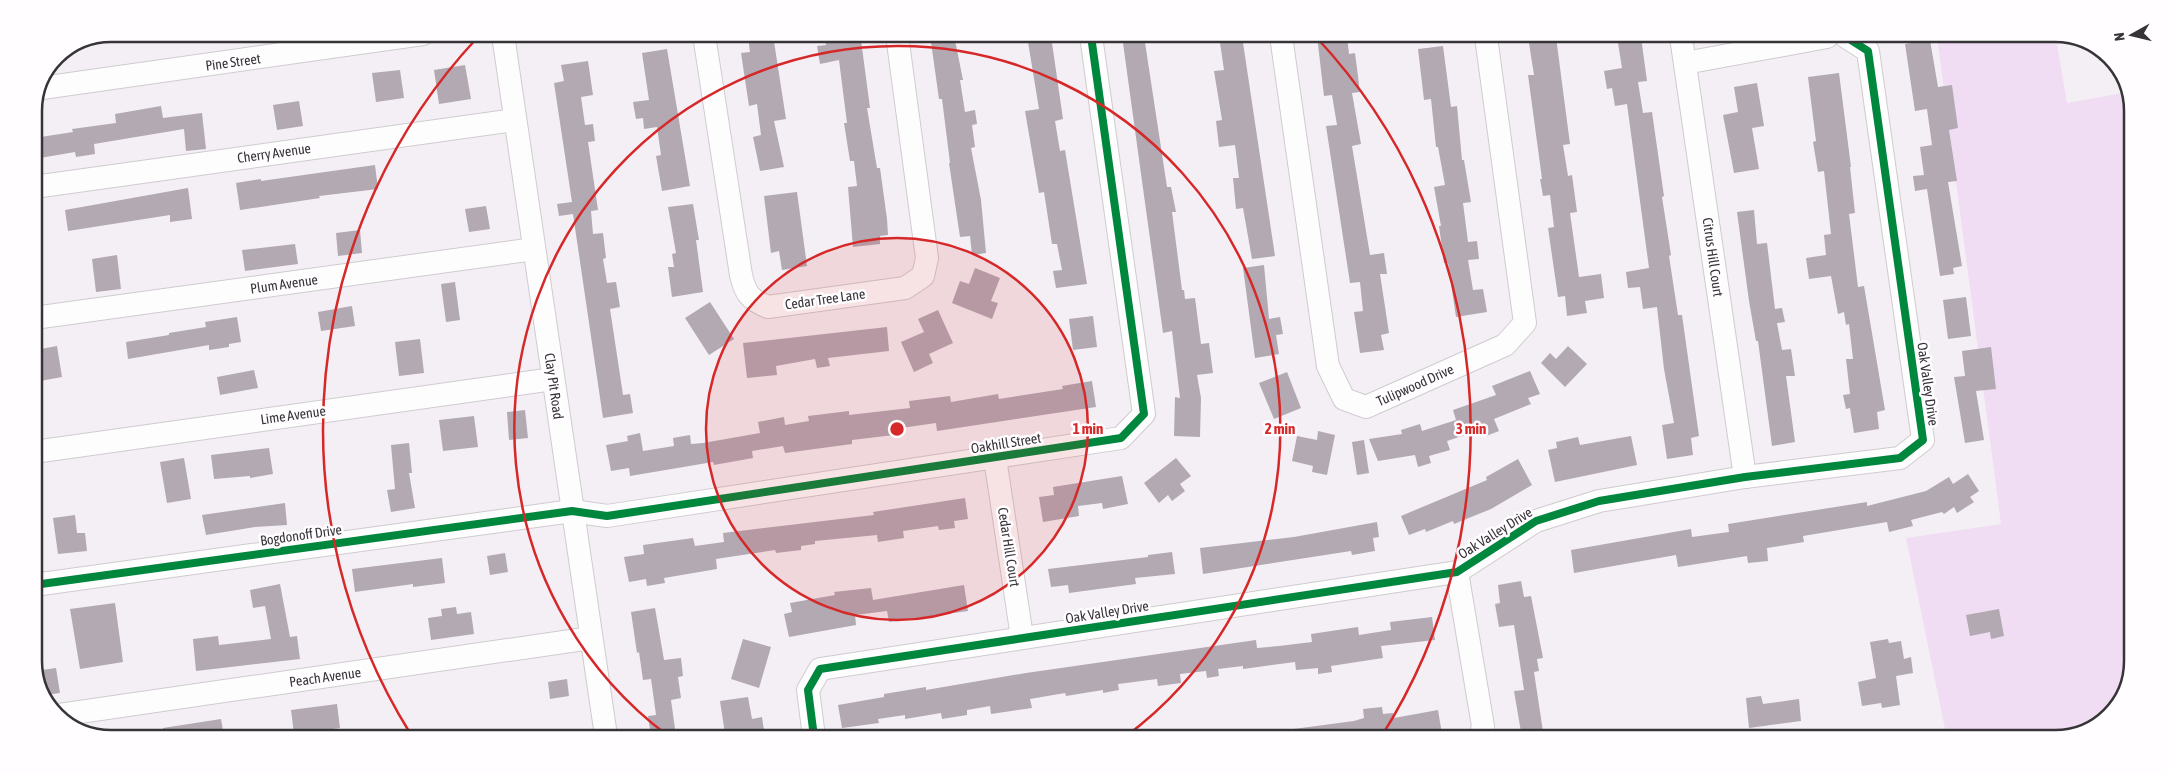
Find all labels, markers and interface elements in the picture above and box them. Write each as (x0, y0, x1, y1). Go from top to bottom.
north arrow (2107, 10, 2157, 60)
text: N (2111, 32, 2128, 42)
street label: Pine Street (204, 50, 262, 74)
street label: Cherry Avenue (236, 140, 312, 166)
street label: Citrus Hill Court (1700, 216, 1726, 298)
street label: Plum Avenue (249, 271, 319, 297)
street label: Cedar Tree Lane (784, 285, 866, 313)
street label: Oak Valley Drive (1914, 341, 1942, 427)
street label: Clay Pit Road (541, 352, 567, 420)
street label: Tulipwood Drive (1374, 361, 1456, 409)
street label: Lime Avenue (259, 403, 327, 427)
centre of rings (888, 420, 906, 438)
text: 1 min (1073, 420, 1103, 437)
text: 2 min (1265, 420, 1295, 437)
text: 3 min (1456, 420, 1486, 437)
street label: Oakhill Street (970, 430, 1042, 456)
street label: Oak Valley Drive (1455, 504, 1535, 562)
street label: Cedar Hill Court (995, 506, 1023, 588)
street label: Bogdonoff Drive (259, 521, 343, 549)
street label: Oak Valley Drive (1064, 598, 1150, 626)
street label: Peach Avenue (288, 664, 362, 690)

